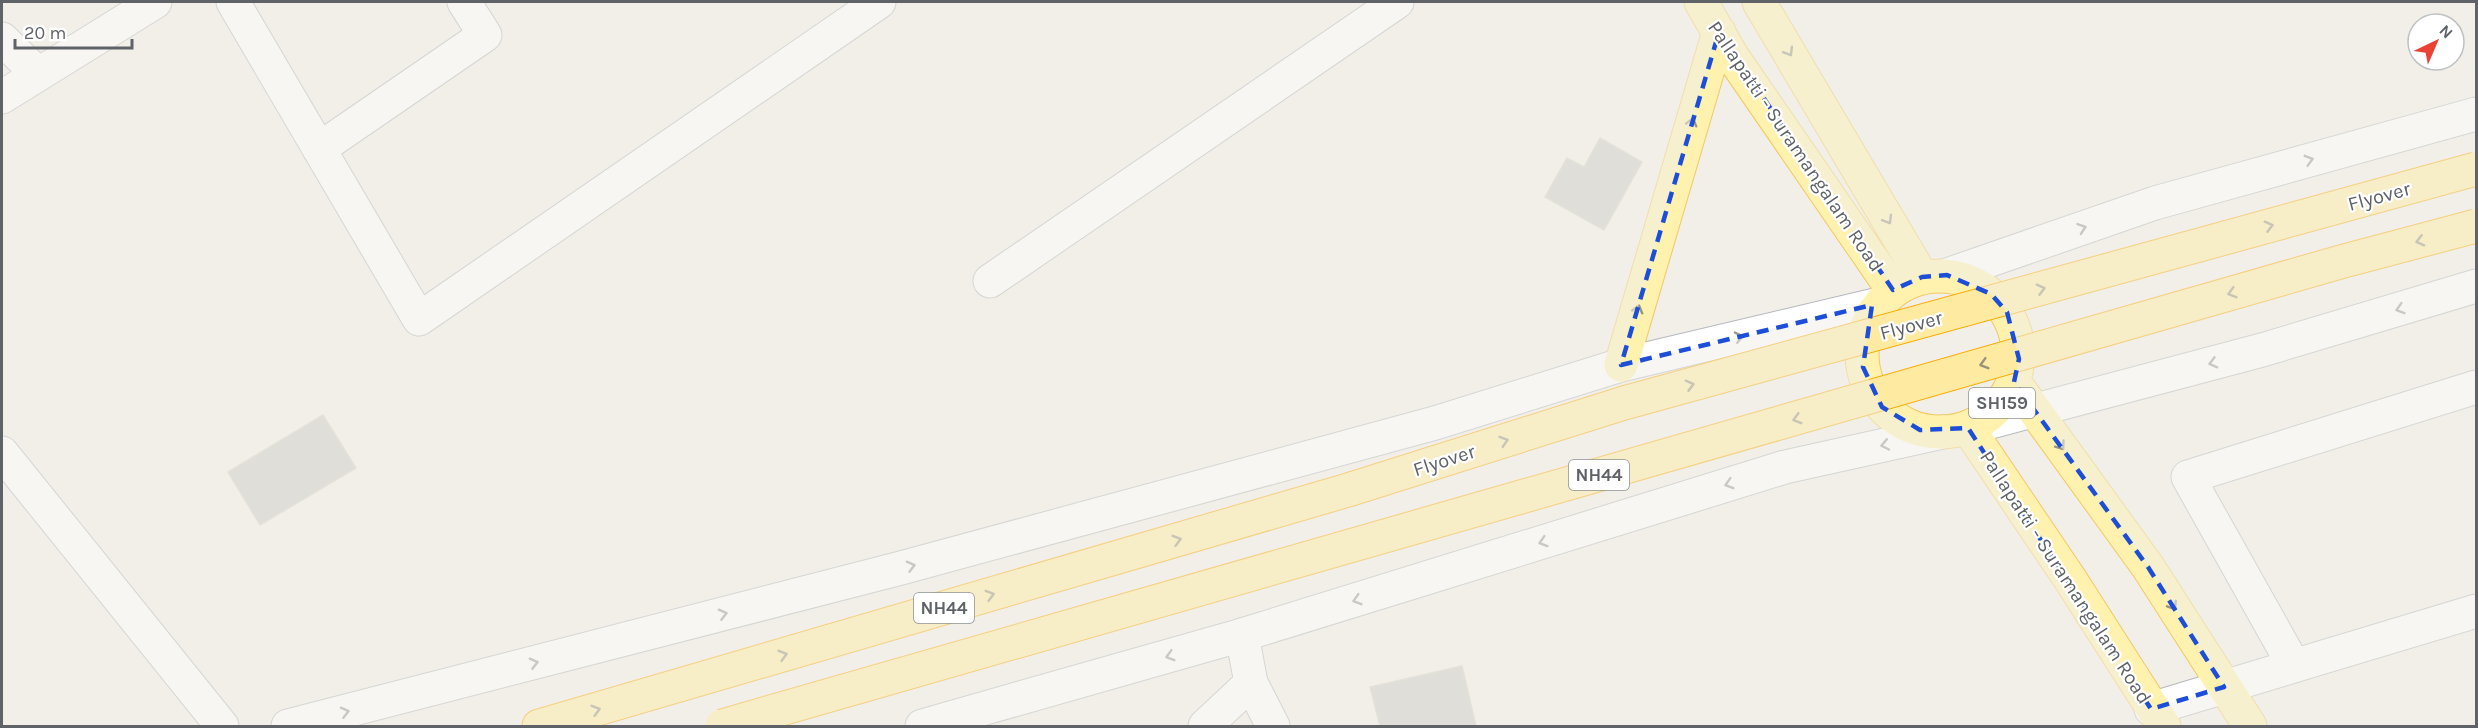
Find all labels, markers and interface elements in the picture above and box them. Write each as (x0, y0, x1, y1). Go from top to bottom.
scale bar (15, 12, 132, 50)
north arrow (2406, 12, 2466, 72)
street label: Pallapatti - Suramangalam Road (1703, 17, 1888, 276)
text: N (2435, 21, 2457, 42)
text: 20 m (24, 22, 66, 44)
one-way arrow (1782, 46, 1793, 56)
one-way arrow (1685, 117, 1698, 127)
one-way arrow (2303, 155, 2314, 167)
street label: Flyover (2345, 177, 2414, 216)
one-way arrow (1881, 214, 1893, 224)
one-way arrow (2264, 221, 2274, 234)
one-way arrow (2076, 223, 2087, 236)
one-way arrow (2415, 234, 2426, 246)
one-way arrow (2035, 284, 2046, 296)
one-way arrow (2227, 286, 2238, 298)
one-way arrow (2395, 302, 2406, 314)
one-way arrow (1631, 304, 1643, 315)
street label: Flyover (1877, 306, 1946, 345)
one-way arrow (1734, 331, 1744, 344)
one-way arrow (2208, 355, 2218, 368)
one-way arrow (1979, 357, 1989, 370)
one-way arrow (1685, 379, 1695, 392)
road number: SH159 (1969, 388, 2035, 418)
one-way arrow (1792, 411, 1802, 424)
one-way arrow (1498, 436, 1509, 448)
one-way arrow (1881, 437, 1891, 450)
street label: Flyover (1410, 439, 1479, 481)
one-way arrow (2054, 440, 2065, 451)
street label: Pallapatti - Suramangalam Road (1975, 446, 2156, 708)
road number: NH44 (1569, 460, 1629, 490)
one-way arrow (1724, 477, 1735, 489)
one-way arrow (1171, 535, 1182, 547)
one-way arrow (1538, 535, 1549, 547)
one-way arrow (906, 560, 916, 573)
one-way arrow (984, 590, 995, 602)
road number: NH44 (914, 593, 974, 623)
one-way arrow (1352, 593, 1363, 605)
one-way arrow (2165, 600, 2177, 610)
one-way arrow (717, 609, 727, 622)
one-way arrow (1165, 649, 1176, 661)
one-way arrow (777, 650, 788, 662)
one-way arrow (529, 658, 539, 671)
one-way arrow (590, 705, 600, 717)
one-way arrow (339, 707, 350, 719)

